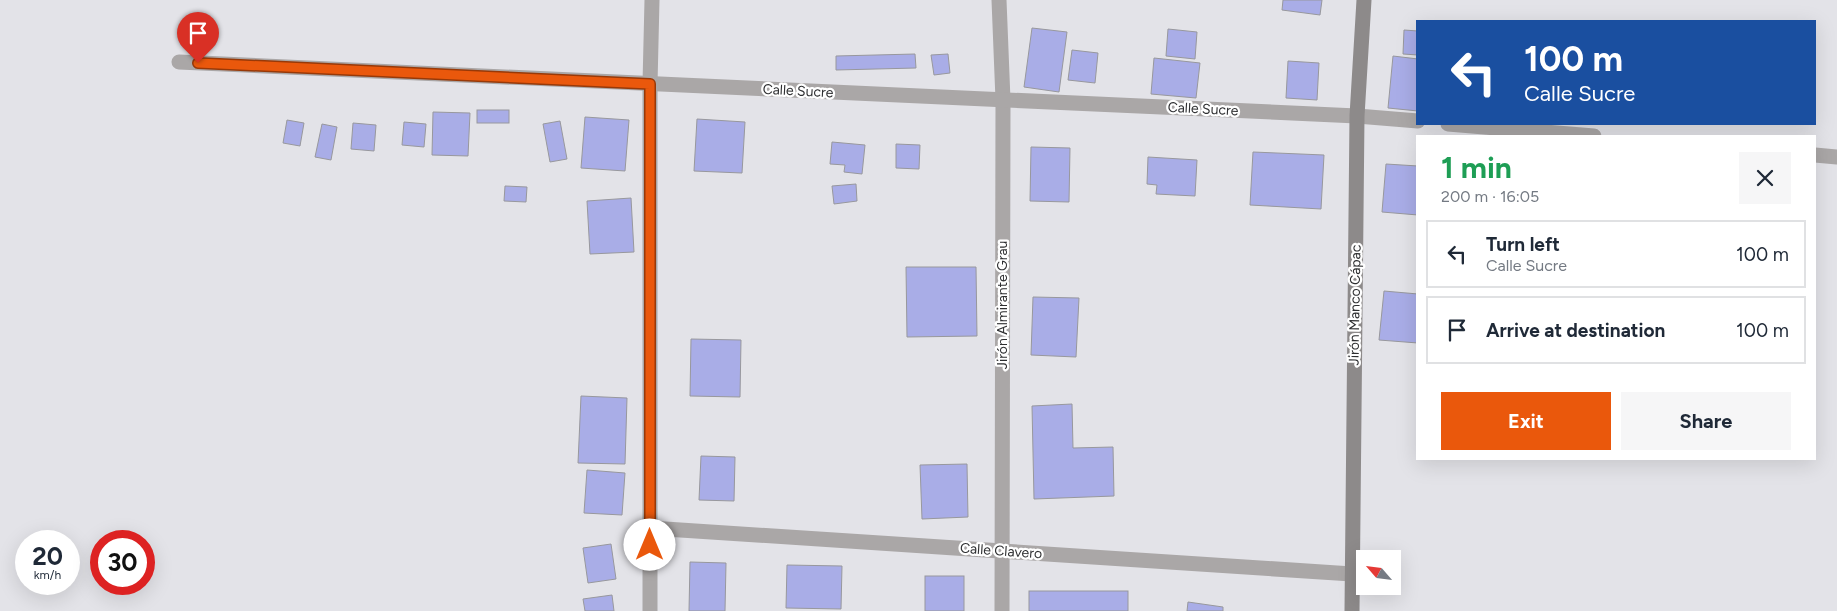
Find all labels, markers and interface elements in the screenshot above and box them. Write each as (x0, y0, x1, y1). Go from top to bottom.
pin (177, 12, 219, 63)
icon: arrive (184, 19, 212, 47)
text: 100 m (1524, 38, 1623, 80)
icon: left (1441, 40, 1506, 105)
text: Calle Sucre (1524, 80, 1635, 107)
street label: Calle Sucre (762, 81, 834, 101)
street label: Calle Sucre (1167, 99, 1239, 119)
text: 1 min (1441, 149, 1512, 186)
button: close (1739, 152, 1791, 204)
text: 200 m · 16:05 (1441, 187, 1539, 206)
text: Turn left (1486, 233, 1560, 256)
icon: left (1443, 240, 1471, 268)
street label: Jirón Almirante Grau (994, 241, 1011, 369)
text: 100 m (1736, 243, 1789, 266)
street label: Jirón Manco Cápac (1345, 244, 1365, 366)
text: Calle Sucre (1486, 256, 1567, 275)
icon: arrive (1443, 316, 1471, 344)
text: Arrive at destination (1486, 319, 1665, 342)
text: 100 m (1736, 319, 1789, 342)
button: Exit (1441, 392, 1611, 450)
button: Share (1621, 392, 1791, 450)
position arrow (623, 518, 675, 570)
speed limit sign: 30 (90, 530, 155, 595)
street label: Calle Clavero (959, 540, 1043, 562)
text: 20 (32, 541, 63, 571)
north arrow (1356, 550, 1401, 595)
map controls (1356, 550, 1401, 595)
text: km/h (34, 568, 61, 582)

